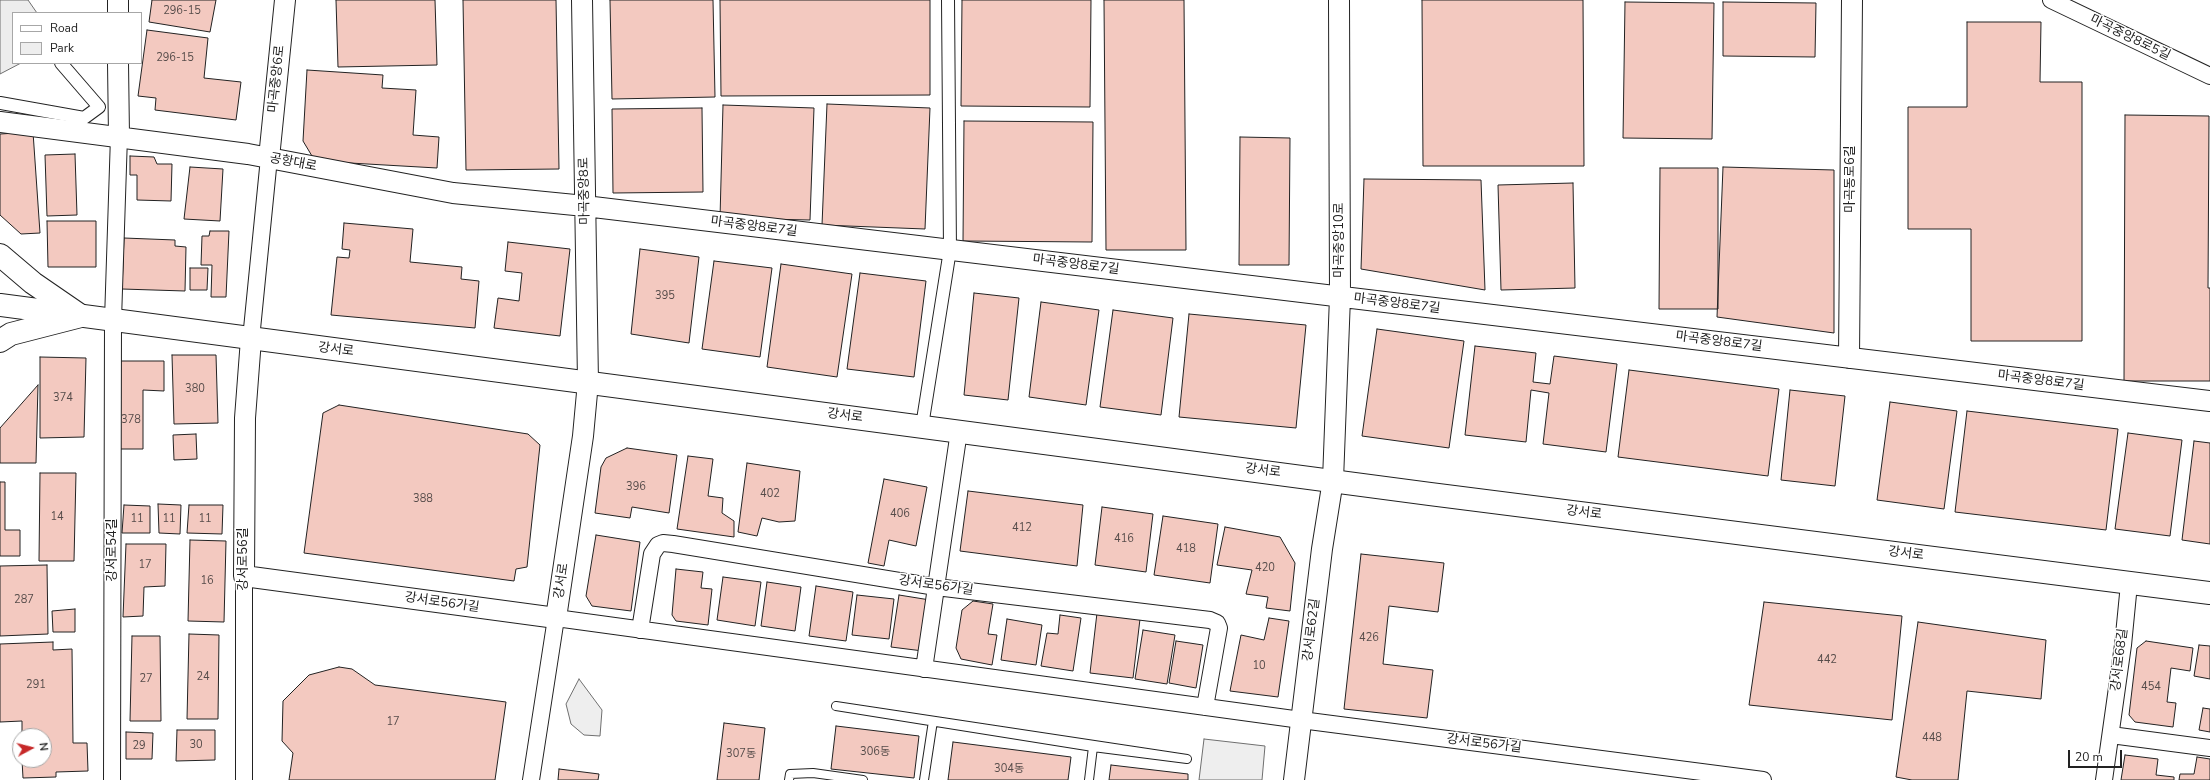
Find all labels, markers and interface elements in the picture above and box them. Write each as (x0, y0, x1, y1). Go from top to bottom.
house number: 296-15 (163, 4, 201, 18)
legend (12, 12, 142, 64)
street label: 마곡중앙8로5길 (2087, 12, 2173, 64)
text: Road (50, 20, 78, 36)
text: Park (50, 40, 74, 56)
street label: 마곡중앙6로 (266, 45, 288, 113)
house number: 296-15 (156, 51, 194, 65)
street label: 마곡동로6길 (1843, 145, 1859, 213)
street label: 공항대로 (268, 151, 318, 175)
street label: 마곡중앙8로 (577, 157, 593, 225)
street label: 마곡중앙10로 (1332, 202, 1348, 278)
street label: 마곡중앙8로7길 (710, 214, 798, 240)
street label: 마곡중앙8로7길 (1032, 252, 1120, 278)
house number: 395 (655, 289, 675, 303)
street label: 마곡중앙8로7길 (1353, 291, 1441, 317)
street label: 마곡중앙8로7길 (1675, 329, 1763, 355)
street label: 강서로 (317, 340, 355, 360)
street label: 마곡중앙8로7길 (1997, 368, 2085, 394)
house number: 380 (185, 382, 205, 396)
house number: 374 (53, 391, 73, 405)
street label: 강서로 (826, 406, 864, 426)
house number: 378 (121, 413, 141, 427)
street label: 강서로 (1244, 461, 1282, 481)
house number: 396 (626, 480, 646, 494)
house number: 402 (760, 487, 780, 501)
house number: 388 (413, 492, 433, 506)
street label: 강서로 (1565, 503, 1603, 523)
house number: 406 (890, 507, 910, 521)
house number: 14 (50, 510, 64, 524)
house number: 11 (130, 512, 144, 526)
house number: 11 (162, 512, 176, 526)
house number: 11 (198, 512, 212, 526)
street label: 강서로54길 (105, 518, 121, 582)
house number: 412 (1012, 521, 1032, 535)
street label: 강서로56길 (236, 527, 252, 591)
house number: 416 (1114, 532, 1134, 546)
house number: 418 (1176, 542, 1196, 556)
street label: 강서로 (1887, 544, 1925, 564)
house number: 17 (138, 558, 152, 572)
house number: 420 (1255, 561, 1275, 575)
street label: 강서로 (552, 562, 572, 600)
street label: 강서로56가길 (898, 573, 974, 599)
house number: 16 (200, 574, 214, 588)
street label: 강서로56가길 (404, 590, 480, 616)
house number: 287 (14, 593, 34, 607)
street label: 강서로62길 (1300, 598, 1324, 662)
street label: 강서로68길 (2108, 628, 2132, 692)
house number: 426 (1359, 631, 1379, 645)
house number: 442 (1817, 653, 1837, 667)
house number: 10 (1252, 659, 1266, 673)
house number: 24 (196, 670, 210, 684)
house number: 27 (139, 672, 153, 686)
house number: 291 (26, 678, 46, 692)
house number: 454 (2141, 680, 2161, 694)
house number: 17 (386, 715, 400, 729)
north arrow (12, 728, 52, 768)
house number: 448 (1922, 731, 1942, 745)
street label: 강서로56가길 (1446, 732, 1522, 756)
house number: 30 (189, 738, 203, 752)
house number: 29 (132, 739, 146, 753)
text: N (35, 742, 51, 752)
scale bar (2070, 742, 2124, 768)
house number: 306동 (860, 745, 890, 759)
house number: 307동 (726, 747, 756, 761)
text: 20 m (2075, 749, 2103, 765)
house number: 304동 (994, 762, 1024, 776)

